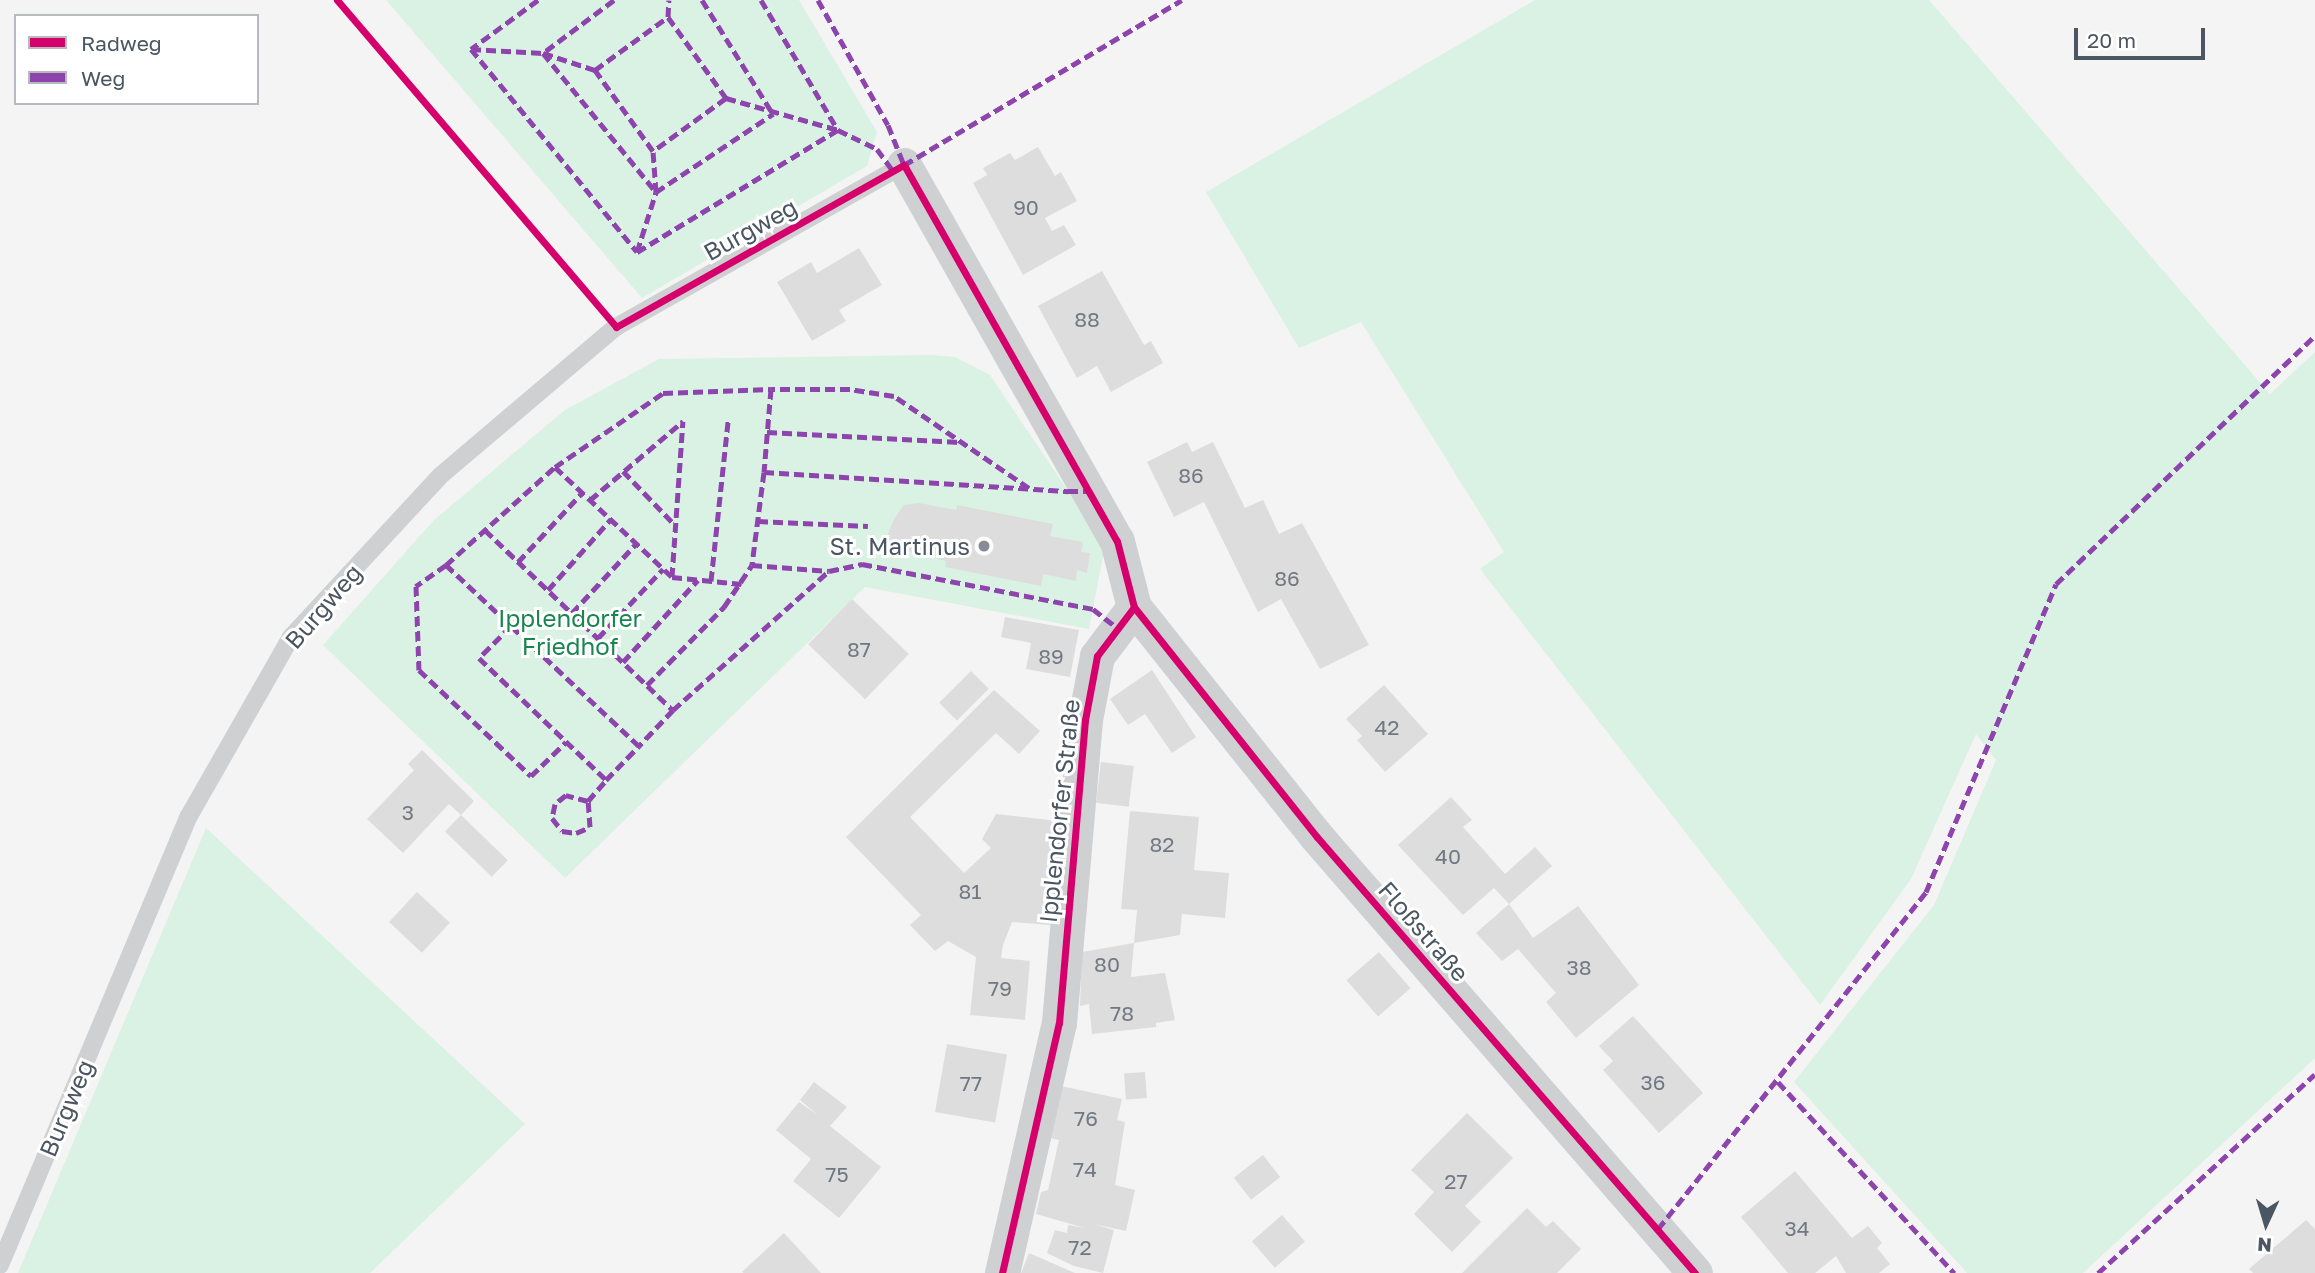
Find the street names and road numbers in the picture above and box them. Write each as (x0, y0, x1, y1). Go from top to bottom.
street label: Burgweg (698, 192, 802, 266)
street label: Burgweg (279, 558, 367, 654)
street label: Ipplendorfer Straße (1033, 698, 1085, 924)
street label: Floßstraße (1373, 875, 1475, 987)
street label: Burgweg (33, 1055, 99, 1161)

